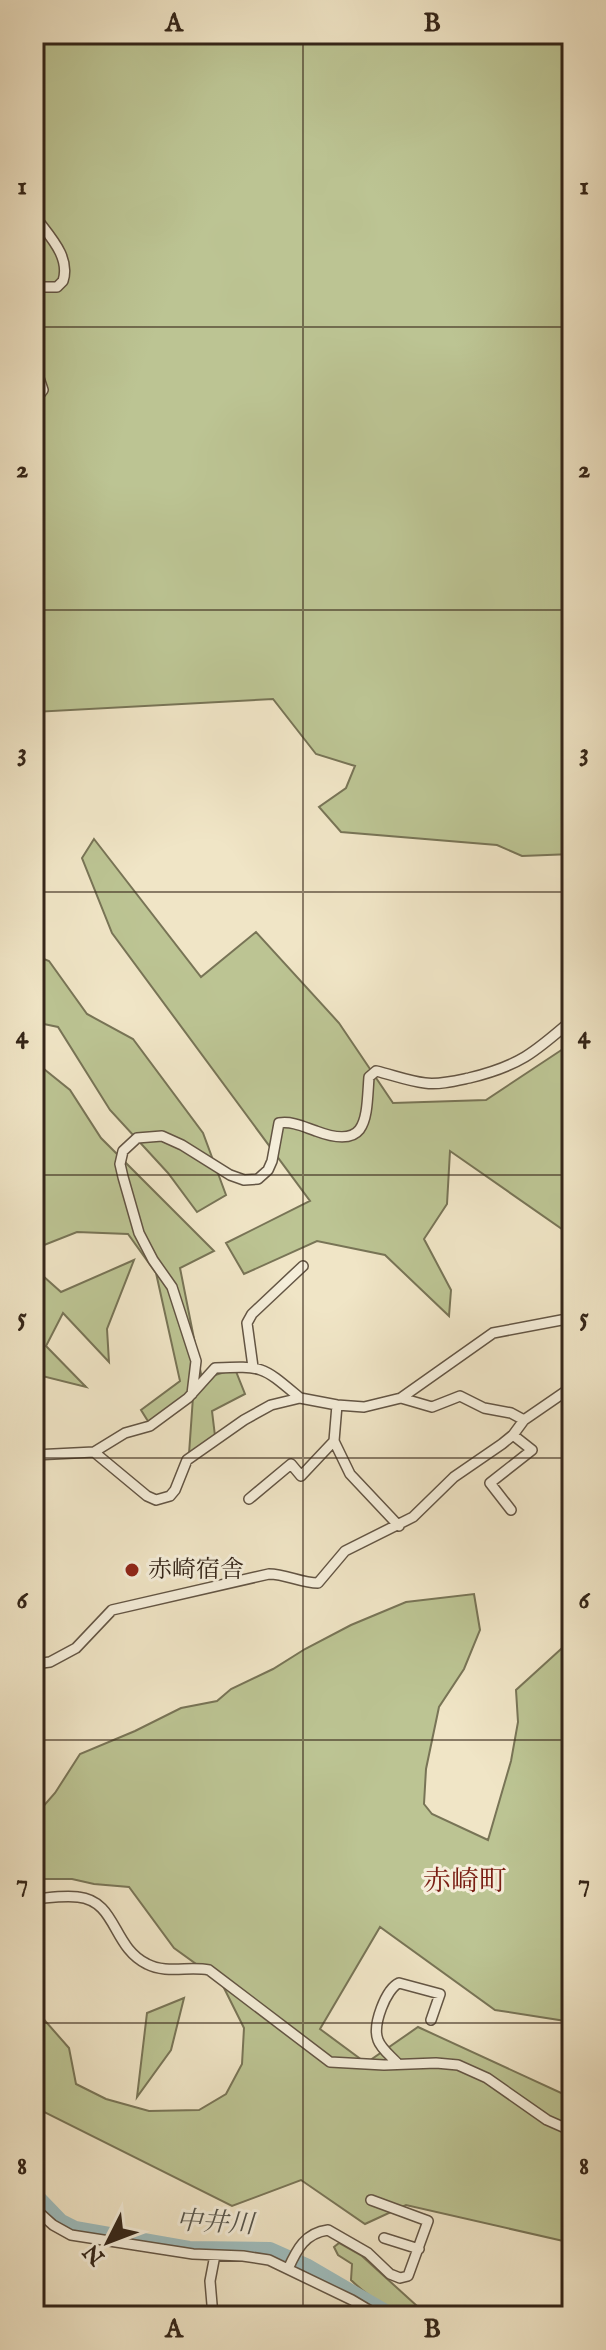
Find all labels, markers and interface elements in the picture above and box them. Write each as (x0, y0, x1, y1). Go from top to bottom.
text: A (164, 7, 184, 40)
text: B (423, 7, 441, 40)
text: 1 (17, 170, 27, 203)
text: 1 (579, 170, 589, 203)
text: 2 (16, 453, 28, 486)
text: 2 (578, 453, 590, 486)
text: 3 (17, 736, 27, 769)
text: 3 (579, 736, 589, 769)
text: 4 (16, 1019, 30, 1052)
text: 4 (578, 1019, 592, 1052)
text: 5 (17, 1301, 27, 1334)
text: 5 (579, 1301, 589, 1334)
place label: 赤崎宿舎 (148, 1555, 244, 1586)
marker: 赤崎宿舎 (123, 1561, 141, 1579)
text: 6 (17, 1584, 29, 1617)
text: 6 (579, 1584, 591, 1617)
district label: 赤崎町 (423, 1865, 507, 1900)
text: 7 (16, 1867, 28, 1900)
text: 7 (578, 1867, 590, 1900)
text: 8 (17, 2150, 27, 2183)
text: 8 (579, 2150, 589, 2183)
north arrow (68, 2202, 148, 2282)
water label: 中井川 (175, 2204, 258, 2242)
text: N (78, 2238, 112, 2271)
text: A (164, 2313, 184, 2346)
text: B (423, 2313, 441, 2346)

